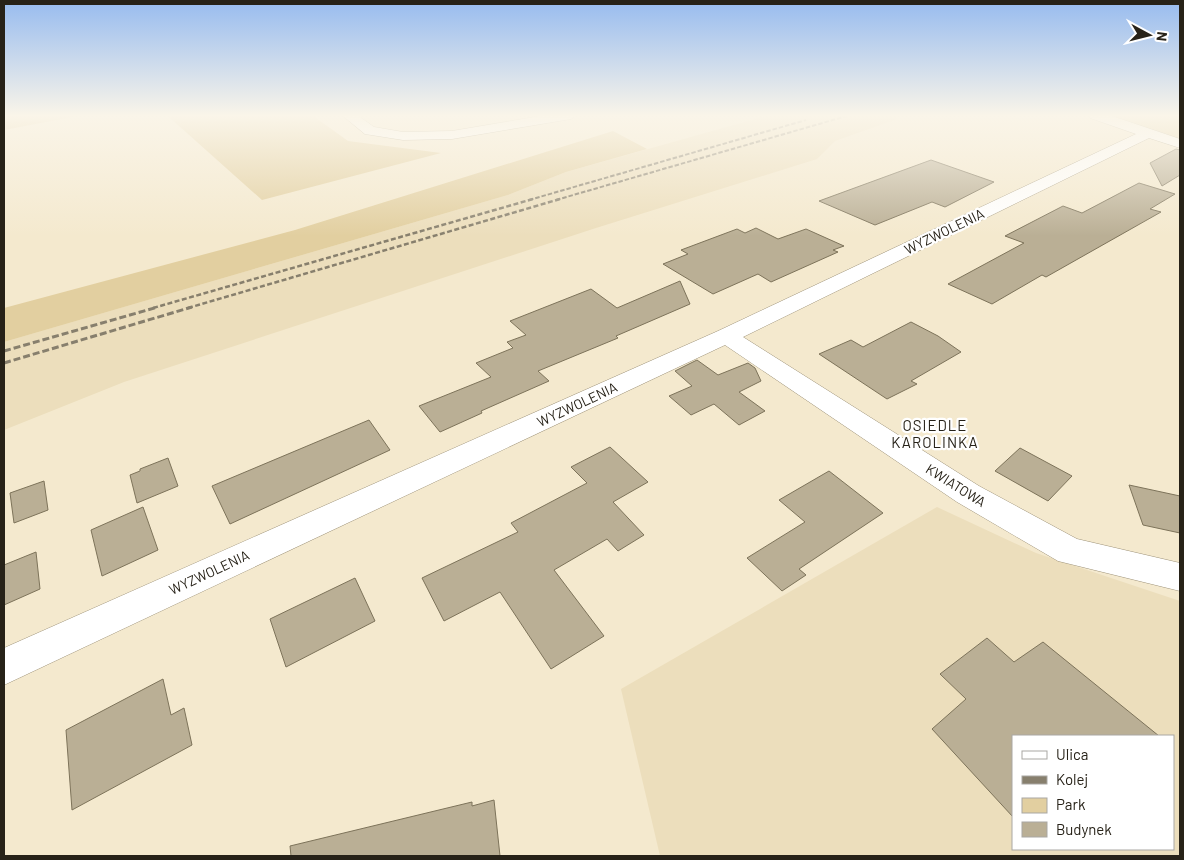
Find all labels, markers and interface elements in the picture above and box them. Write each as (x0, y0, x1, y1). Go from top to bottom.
north arrow (1124, 10, 1174, 60)
text: N (1153, 31, 1171, 42)
street label: WYZWOLENIA (901, 204, 987, 258)
street label: WYZWOLENIA (534, 378, 620, 430)
district label: OSIEDLE KAROLINKA (891, 416, 979, 451)
street label: KWIATOWA (923, 460, 990, 510)
street label: WYZWOLENIA (166, 546, 252, 598)
legend (1012, 735, 1174, 850)
text: Ulica (1056, 745, 1088, 763)
text: Kolej (1056, 770, 1088, 788)
text: Park (1056, 795, 1086, 813)
text: Budynek (1056, 820, 1112, 838)

